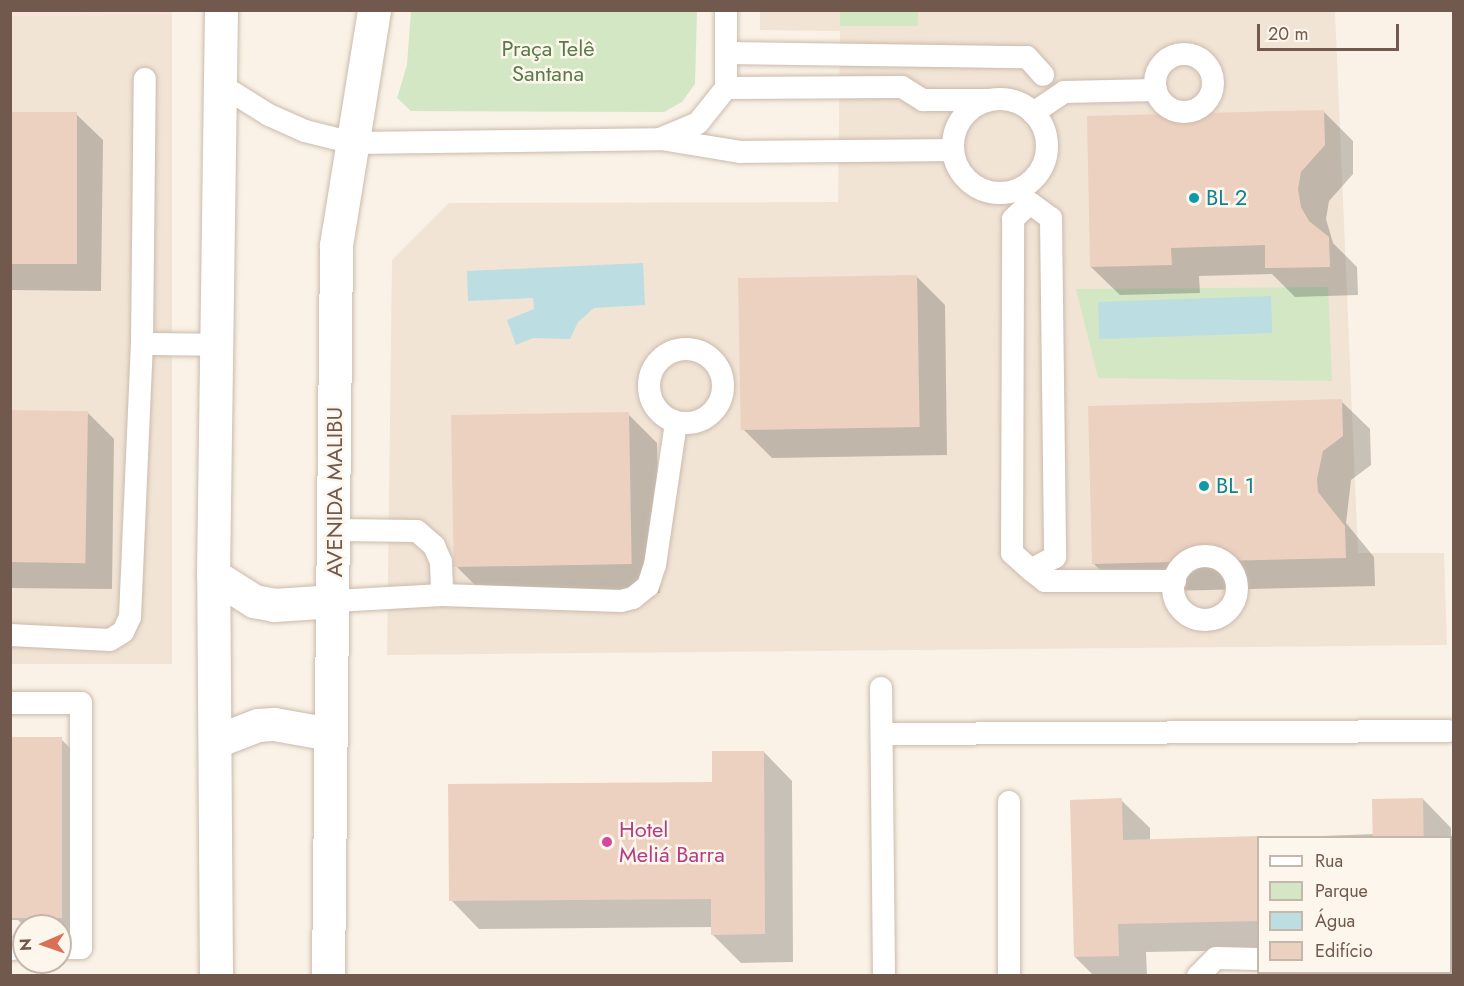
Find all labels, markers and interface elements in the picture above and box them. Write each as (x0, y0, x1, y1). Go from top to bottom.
scale bar (1260, 12, 1402, 50)
text: 20 m (1268, 21, 1308, 47)
park label: Praça Telê Santana (501, 35, 595, 86)
place label: BL 2 (1206, 185, 1247, 211)
marker: BL 2 (1187, 191, 1201, 205)
street label: AVENIDA MALIBU (322, 407, 348, 577)
place label: BL 1 (1216, 473, 1255, 499)
marker: BL 1 (1197, 479, 1211, 493)
place label: Hotel Meliá Barra (619, 816, 725, 867)
marker: Hotel Meliá Barra (600, 835, 614, 849)
legend (1257, 836, 1452, 974)
text: Rua (1315, 848, 1343, 874)
text: Parque (1315, 878, 1368, 904)
text: Água (1315, 908, 1355, 934)
north arrow (12, 914, 72, 974)
text: N (14, 938, 37, 951)
text: Edifício (1315, 938, 1373, 964)

